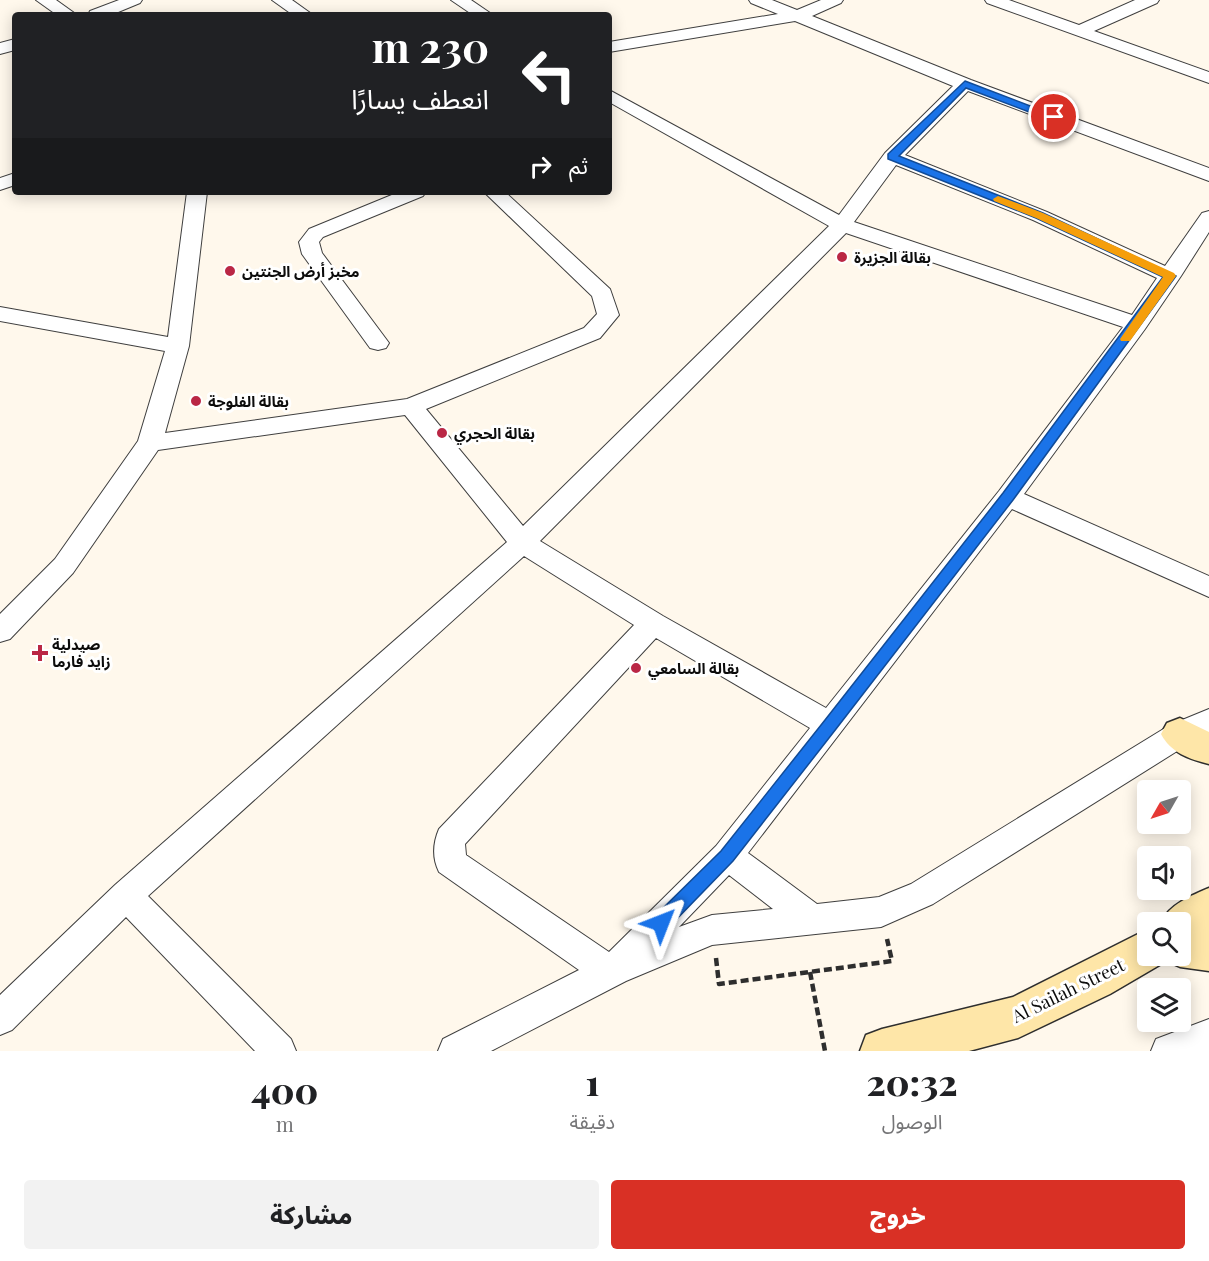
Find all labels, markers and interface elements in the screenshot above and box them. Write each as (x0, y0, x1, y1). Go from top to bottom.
text: 230 m (372, 18, 489, 74)
icon: left (510, 36, 588, 114)
text: انعطف يسارًا (351, 80, 489, 116)
pin (1028, 91, 1079, 142)
icon: arrive (1037, 100, 1070, 133)
icon: right (524, 150, 557, 183)
text: ثم (569, 150, 588, 180)
place label: بقالة الجزيرة (854, 247, 931, 267)
marker: بقالة الجزيرة (835, 250, 849, 264)
place label: مخبز أرض الجنتين (242, 261, 360, 281)
marker: مخبز أرض الجنتين (223, 264, 237, 278)
place label: بقالة الفلوجة (208, 391, 289, 411)
marker: بقالة الفلوجة (189, 394, 203, 408)
place label: بقالة الحجري (454, 423, 535, 445)
marker: بقالة الحجري (435, 426, 449, 440)
place label: صيدلية زايد فارما (52, 634, 111, 671)
marker: صيدلية زايد فارما (33, 646, 47, 660)
place label: بقالة السامعي (648, 658, 739, 680)
marker: بقالة السامعي (629, 661, 643, 675)
north arrow (1137, 780, 1191, 834)
map controls (1137, 780, 1191, 1032)
button: sound (1137, 846, 1191, 900)
position arrow (629, 891, 693, 955)
button: search (1137, 912, 1191, 966)
street label: Al Sailah Street (1007, 952, 1129, 1028)
button: layers (1137, 978, 1191, 1032)
text: 1 (585, 1057, 599, 1105)
text: 20:32 (866, 1057, 958, 1105)
text: 400 (251, 1065, 318, 1113)
text: دقيقة (570, 1107, 615, 1134)
text: الوصول (882, 1107, 942, 1134)
text: m (276, 1110, 294, 1137)
button: مشاركة (24, 1180, 599, 1249)
button: خروج (611, 1180, 1185, 1249)

